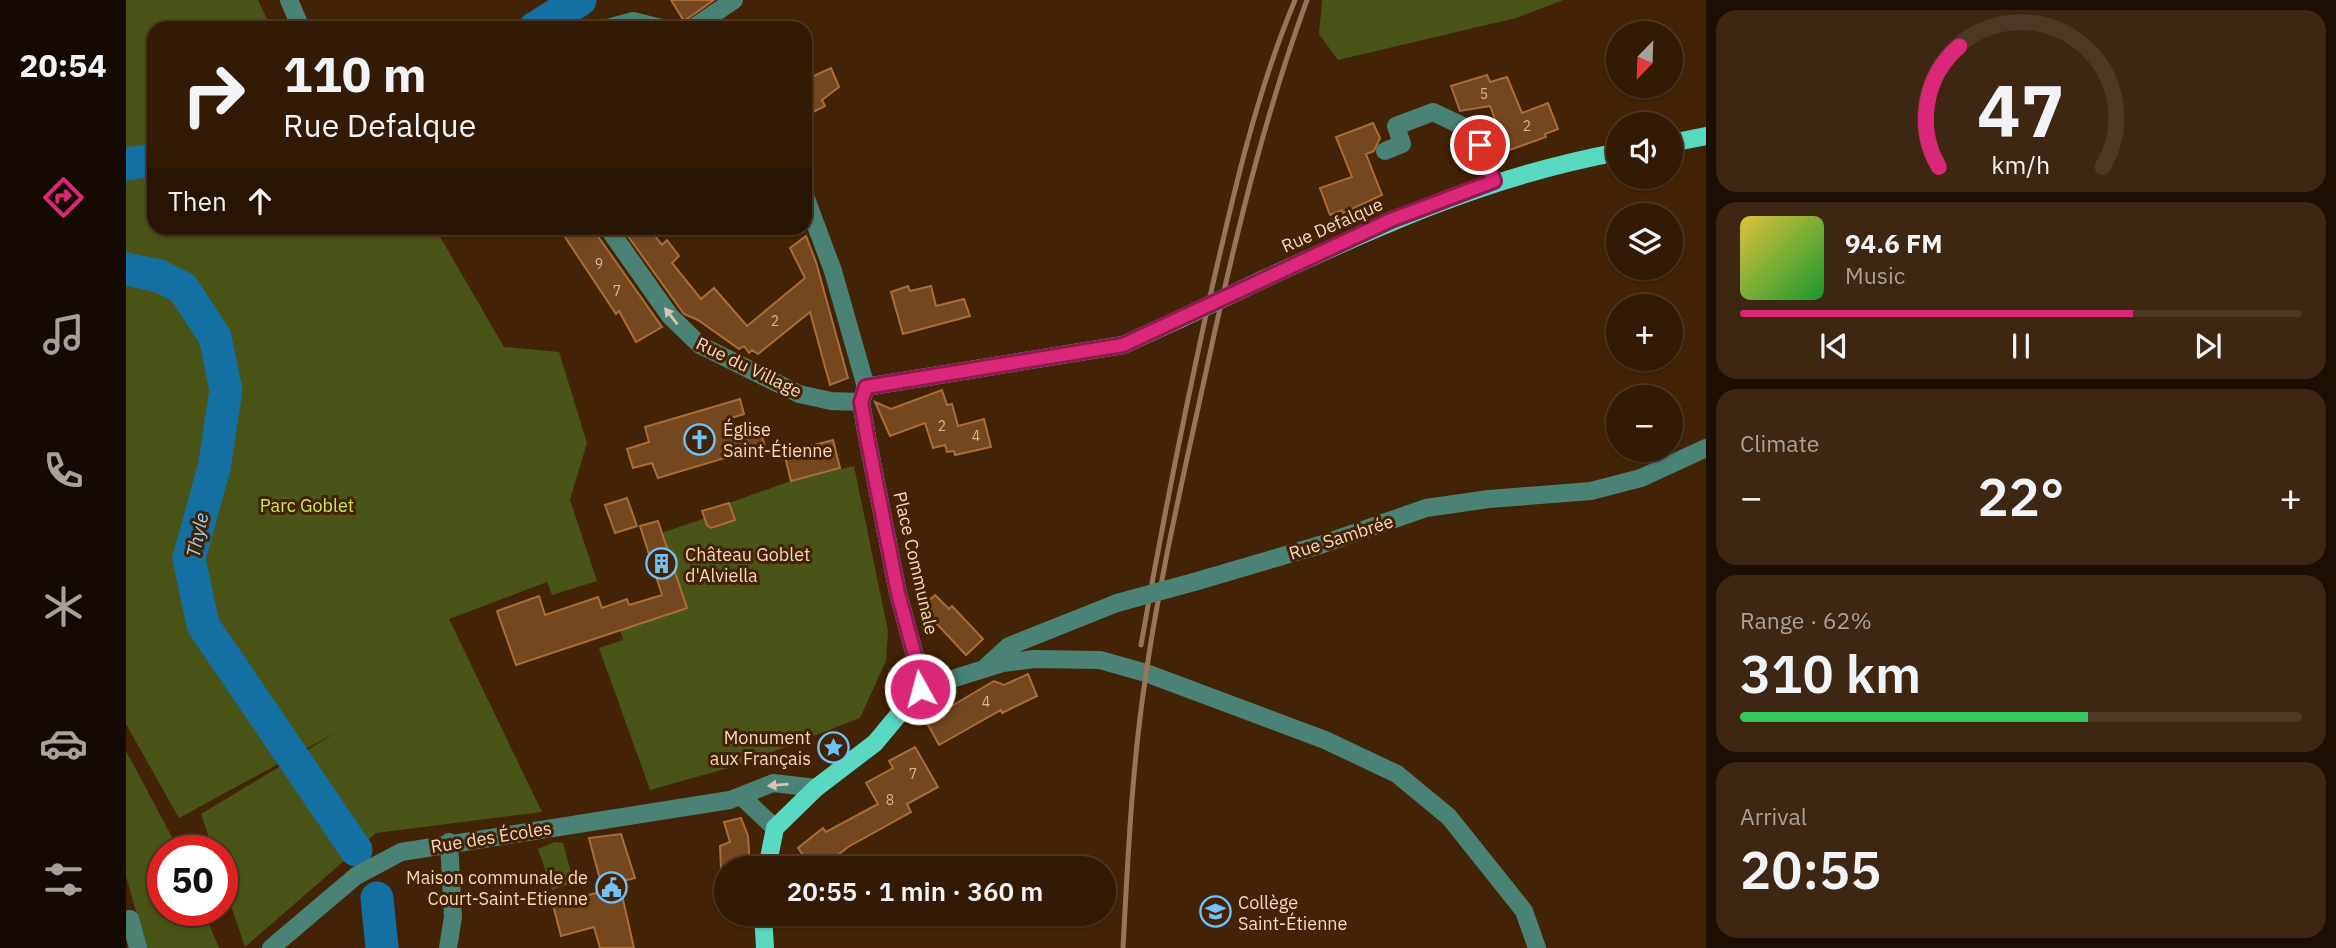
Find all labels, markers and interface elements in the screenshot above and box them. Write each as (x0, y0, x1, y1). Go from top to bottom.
north arrow (1606, 21, 1684, 98)
map controls (1606, 21, 1683, 462)
text: 110 m (283, 42, 427, 105)
text: 20:54 (19, 44, 107, 86)
icon: right (168, 49, 259, 140)
text: 47 (1977, 62, 2065, 157)
house number: 5 (1480, 85, 1488, 103)
text: Rue Defalque (283, 104, 476, 146)
button: sound (1606, 112, 1683, 189)
pin (1450, 115, 1510, 175)
house number: 2 (1523, 117, 1531, 135)
icon: arrive (1461, 126, 1499, 164)
text: km/h (1992, 148, 2050, 181)
icon: directions (39, 173, 88, 222)
icon: ahead (241, 182, 279, 220)
text: Then (168, 184, 227, 218)
street label: Rue Defalque (1278, 192, 1386, 258)
button: layers (1606, 203, 1683, 280)
text: 94.6 FM (1845, 226, 1943, 260)
house number: 9 (595, 255, 603, 273)
text: Music (1845, 260, 1905, 290)
house number: 7 (613, 282, 621, 300)
button: + (1606, 294, 1683, 371)
one-way arrow (664, 307, 678, 325)
icon: music (39, 310, 88, 359)
house number: 2 (771, 312, 779, 330)
icon: previous (1815, 327, 1853, 365)
icon: pause (2002, 327, 2040, 365)
icon: next (2189, 327, 2227, 365)
street label: Rue du Village (692, 331, 806, 403)
button: − (1606, 385, 1683, 462)
house number: 2 (938, 417, 946, 435)
place label: Église Saint-Étienne (723, 418, 833, 462)
church icon: Église Saint-Étienne (683, 422, 717, 456)
house number: 4 (972, 427, 980, 445)
text: Climate (1740, 428, 1819, 458)
icon: phone (39, 446, 88, 495)
text: 22° (1978, 463, 2064, 530)
text: − (1740, 472, 1763, 521)
text: + (2279, 472, 2302, 521)
street label: Place Communale (888, 489, 944, 637)
park label: Parc Goblet (260, 494, 354, 517)
street label: Rue Sambrée (1286, 509, 1396, 565)
water label: Thyle (181, 510, 213, 560)
place label: Château Goblet d'Alviella (685, 543, 810, 587)
building icon: Château Goblet d'Alviella (645, 547, 679, 581)
icon: climate (39, 582, 88, 631)
text: Range · 62% (1740, 605, 1872, 635)
text: 310 km (1740, 640, 1921, 707)
position arrow (883, 652, 957, 726)
house number: 4 (982, 693, 990, 711)
icon: car (39, 719, 88, 768)
place label: Monument aux Français (710, 726, 811, 770)
place icon: Monument aux Français (817, 730, 851, 764)
house number: 7 (909, 765, 917, 783)
one-way arrow (767, 780, 789, 791)
house number: 8 (886, 791, 894, 809)
text: Arrival (1740, 801, 1807, 831)
street label: Rue des Écoles (429, 816, 553, 858)
speed limit sign: 50 (147, 835, 238, 926)
text: 20:55 (1740, 836, 1881, 903)
icon: filters (39, 855, 88, 904)
place label: Maison communale de Court-Saint-Etienne (406, 866, 588, 910)
public building icon: Maison communale de Court-Saint-Etienne (594, 870, 628, 904)
text: 20:55 · 1 min · 360 m (787, 874, 1043, 908)
place label: Collège Saint-Étienne (1238, 891, 1348, 935)
school or university icon: Collège Saint-Étienne (1198, 895, 1232, 929)

